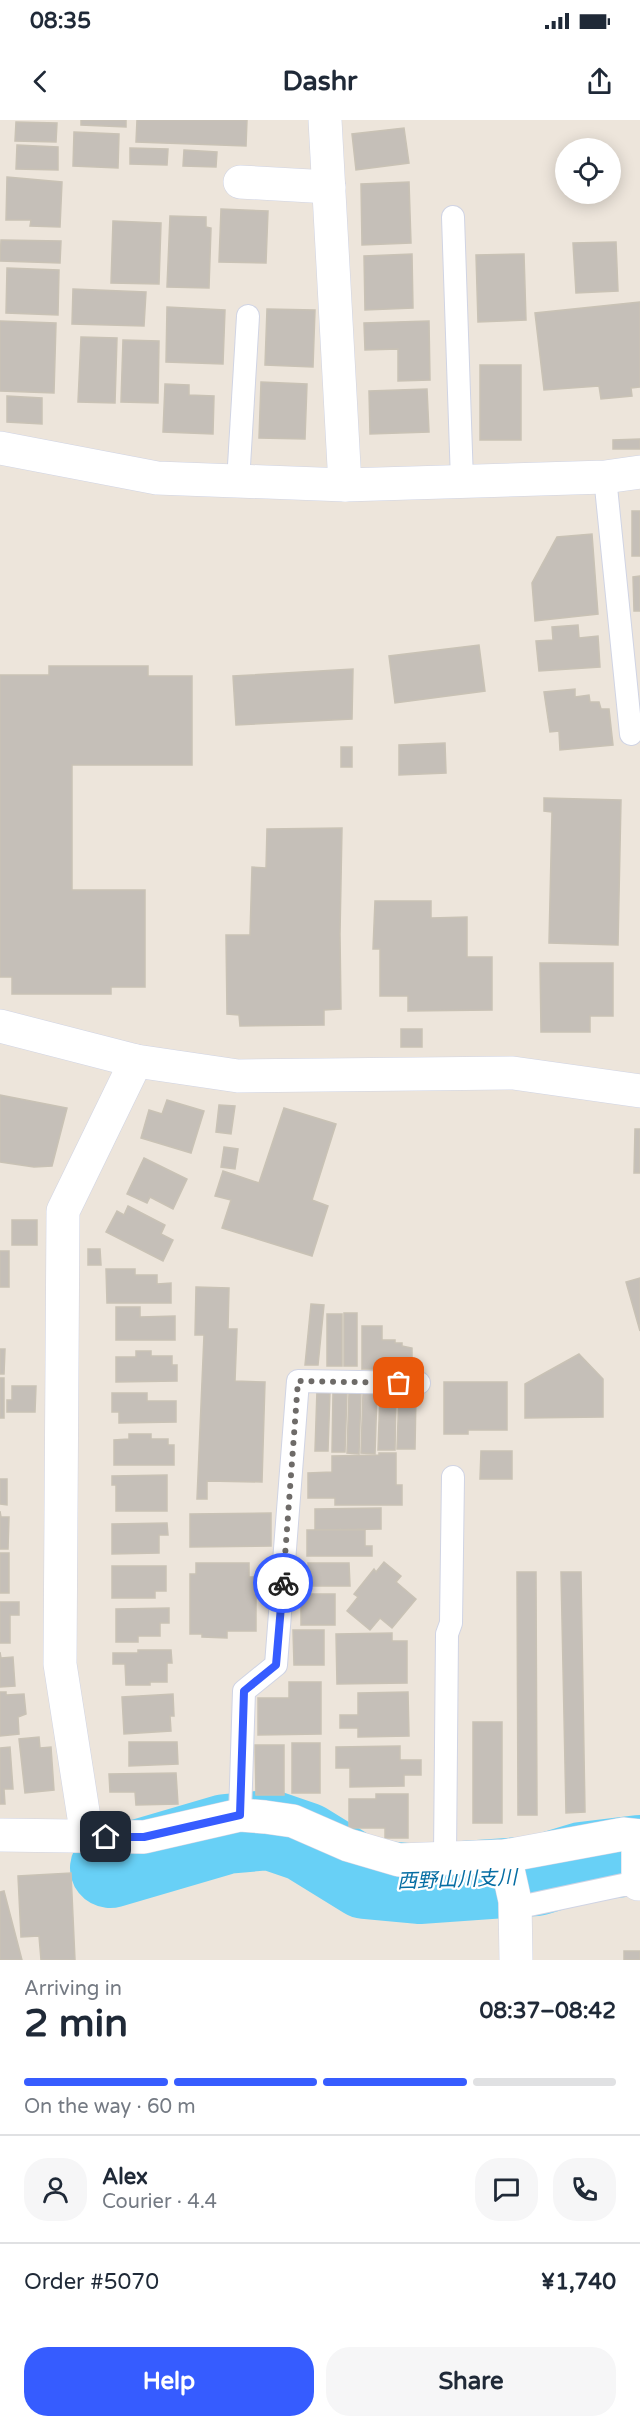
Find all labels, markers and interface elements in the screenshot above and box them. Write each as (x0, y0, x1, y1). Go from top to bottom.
text: 08:35 (30, 8, 91, 34)
icon: back (24, 65, 57, 98)
text: Dashr (283, 65, 357, 98)
icon: share (583, 65, 616, 98)
map controls (555, 138, 621, 204)
button: locate (555, 138, 621, 204)
pin (373, 1357, 424, 1408)
icon: bag (382, 1366, 415, 1399)
courier (253, 1553, 313, 1613)
icon: bike (267, 1567, 300, 1600)
pin (80, 1811, 131, 1862)
icon: home (89, 1820, 122, 1853)
water label: 西野山川支川 (397, 1866, 519, 1894)
text: Arriving in (24, 1977, 122, 2001)
text: 08:37–08:42 (479, 1998, 616, 2024)
text: 2 min (24, 2000, 128, 2047)
text: On the way · 60 m (24, 2095, 196, 2119)
button: person (24, 2158, 87, 2221)
button: chat (475, 2158, 538, 2221)
button: phone (553, 2158, 616, 2221)
text: Alex (102, 2164, 148, 2190)
text: Courier · 4.4 (102, 2190, 217, 2214)
text: Order #5070 (24, 2269, 159, 2295)
text: ¥1,740 (541, 2269, 616, 2295)
button: Help (24, 2347, 314, 2416)
button: Share (326, 2347, 616, 2416)

